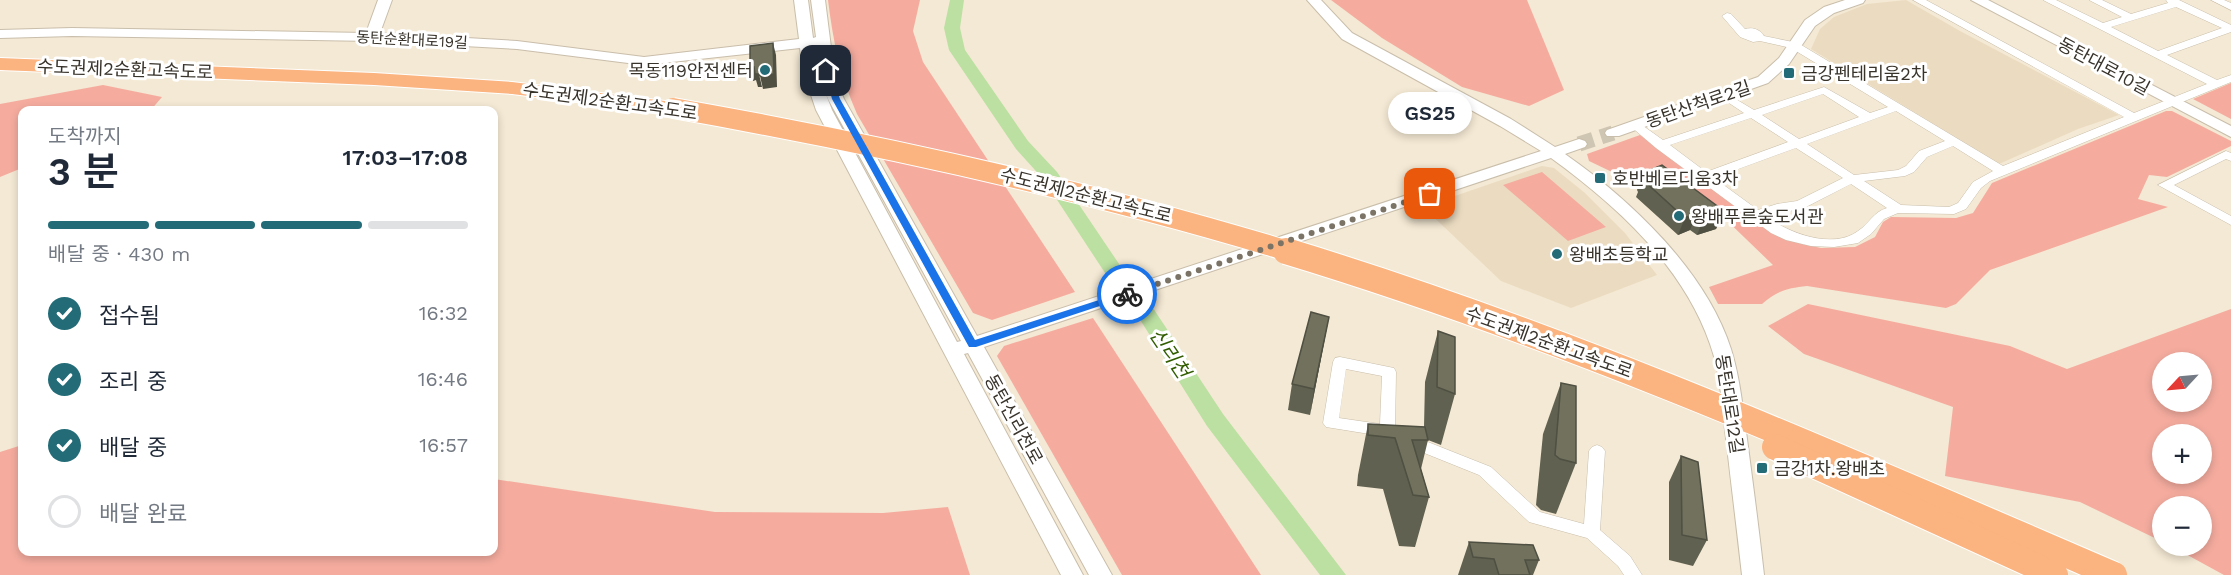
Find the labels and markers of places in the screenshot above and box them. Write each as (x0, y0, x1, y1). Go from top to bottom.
pin (800, 45, 851, 96)
place label: 목동119안전센터 (628, 60, 753, 81)
marker: 목동119안전센터 (758, 63, 772, 77)
place label: 금강펜테리움2차 (1801, 63, 1928, 84)
marker: 금강펜테리움2차 (1782, 66, 1796, 80)
callout: GS25 (1388, 92, 1472, 134)
pin (1404, 168, 1455, 219)
place label: 호반베르디움3차 (1612, 168, 1739, 189)
marker: 호반베르디움3차 (1593, 171, 1607, 185)
place label: 왕배푸른숲도서관 (1691, 206, 1824, 227)
marker: 왕배푸른숲도서관 (1672, 209, 1686, 223)
place label: 왕배초등학교 (1569, 244, 1668, 265)
marker: 왕배초등학교 (1550, 247, 1564, 261)
place label: 금강1차.왕배초 (1774, 458, 1885, 479)
marker: 금강1차.왕배초 (1755, 461, 1769, 475)

